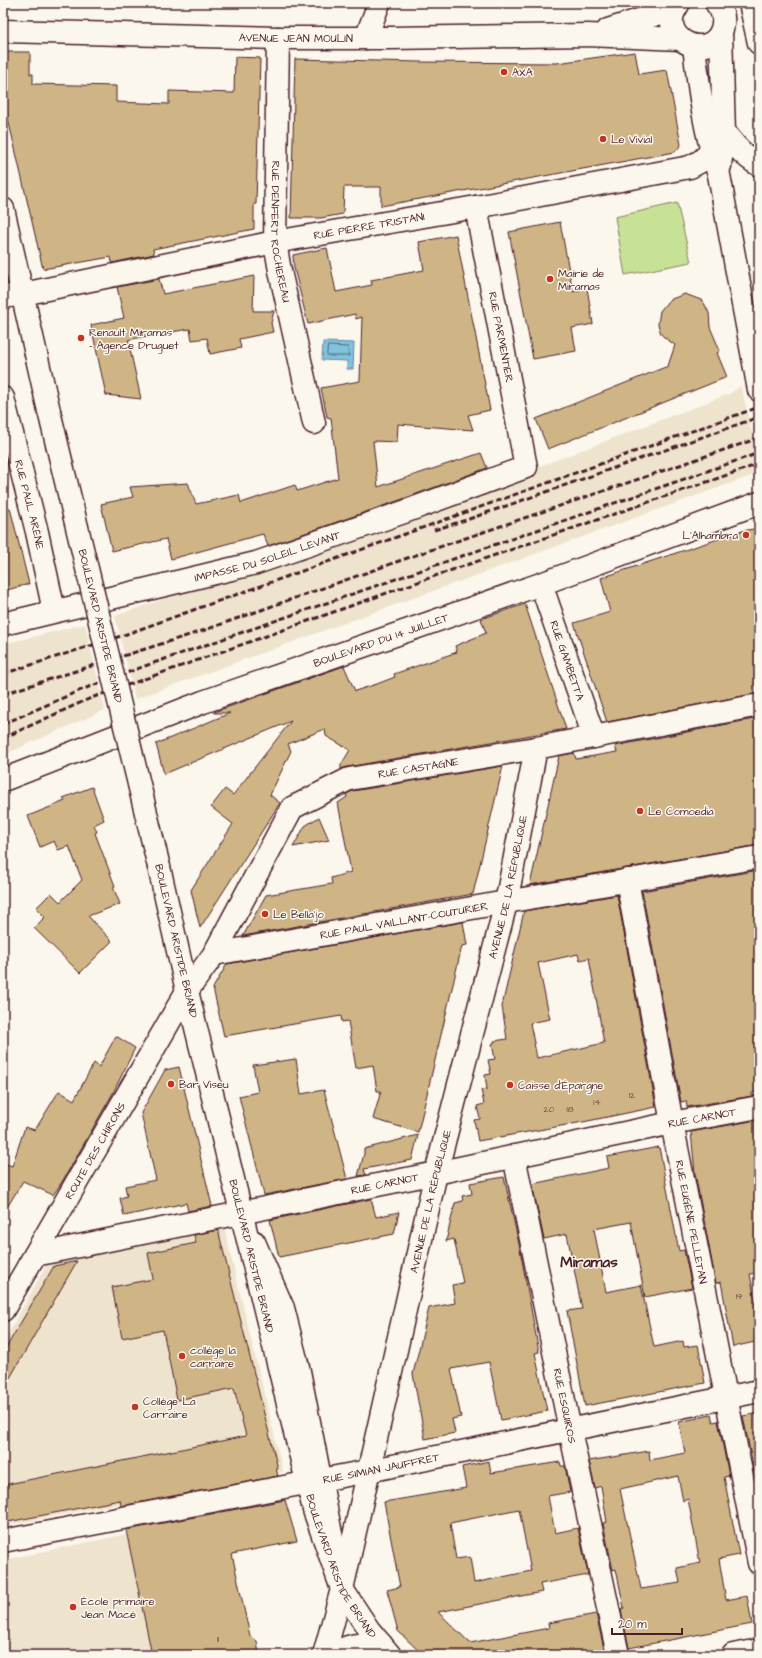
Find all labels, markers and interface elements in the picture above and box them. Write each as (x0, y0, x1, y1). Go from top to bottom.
street label: AVENUE JEAN MOULIN (239, 30, 353, 46)
place label: AXA (512, 65, 533, 80)
marker: AXA (499, 67, 509, 77)
place label: Le Vivial (611, 132, 652, 147)
marker: Le Vivial (598, 134, 608, 144)
street label: RUE DENFERT ROCHEREAU (267, 161, 294, 304)
street label: RUE PIERRE TRISTANI (312, 209, 426, 243)
place label: Mairie de Miramas (558, 266, 604, 294)
marker: Mairie de Miramas (545, 274, 555, 284)
street label: RUE PARMENTIER (485, 290, 517, 384)
place label: Renault Miramas - Agence Druguet (89, 325, 179, 354)
marker: Renault Miramas - Agence Druguet (76, 333, 86, 343)
street label: RUE PAUL ARÈNE (11, 458, 48, 551)
street label: IMPASSE DU SOLEIL LEVANT (193, 527, 342, 585)
place label: L'Alhambra (682, 528, 738, 543)
marker: L'Alhambra (741, 530, 751, 540)
street label: BOULEVARD ARISTIDE BRIAND (75, 548, 127, 704)
street label: BOULEVARD DU 14 JUILLET (311, 609, 451, 670)
street label: RUE GAMBETTA (547, 618, 588, 703)
street label: RUE CASTAGNE (377, 753, 461, 782)
place label: Le Comoedia (648, 804, 714, 819)
marker: Le Comoedia (635, 806, 645, 816)
street label: AVENUE DE LA RÉPUBLIQUE (484, 813, 530, 960)
street label: BOULEVARD ARISTIDE BRIAND (151, 863, 201, 1019)
street label: RUE PAUL VAILLANT-COUTURIER (319, 898, 489, 943)
place label: Le Bella'jo (273, 907, 325, 922)
marker: Le Bella'jo (260, 909, 270, 919)
place label: Bar Viseu (179, 1077, 229, 1092)
place label: Caisse d'Épargne (518, 1078, 603, 1094)
marker: Bar Viseu (166, 1079, 176, 1089)
marker: Caisse d'Épargne (505, 1080, 515, 1090)
house number: 12 (629, 1089, 636, 1102)
house number: 14 (593, 1096, 601, 1109)
street label: ROUTE DES CHIRONS (61, 1099, 129, 1202)
house number: 20 (544, 1103, 555, 1116)
house number: 18 (567, 1103, 574, 1116)
street label: RUE CARNOT (667, 1104, 737, 1131)
street label: AVENUE DE LA RÉPUBLIQUE (406, 1128, 455, 1274)
street label: RUE EUGÈNE PELLETAN (672, 1159, 711, 1285)
street label: RUE CARNOT (350, 1169, 420, 1198)
street label: BOULEVARD ARISTIDE BRIAND (226, 1178, 278, 1334)
district label: Miramas (560, 1252, 618, 1273)
house number: 19 (736, 1290, 742, 1303)
place label: collège la carraire (190, 1343, 236, 1371)
marker: collège la carraire (177, 1351, 187, 1361)
street label: RUE ESQUIROS (550, 1367, 580, 1445)
place label: Collège La Carraire (143, 1394, 196, 1422)
marker: Collège La Carraire (130, 1402, 140, 1412)
street label: RUE SIMIAN JAUFFRET (322, 1449, 441, 1487)
street label: BOULEVARD ARISTIDE BRIAND (303, 1492, 380, 1641)
place label: École primaire Jean Macé (81, 1594, 154, 1622)
marker: École primaire Jean Macé (68, 1602, 78, 1612)
scale bar (612, 1610, 682, 1636)
text: 20 m (618, 1616, 647, 1633)
house number: 11 (217, 1633, 219, 1646)

